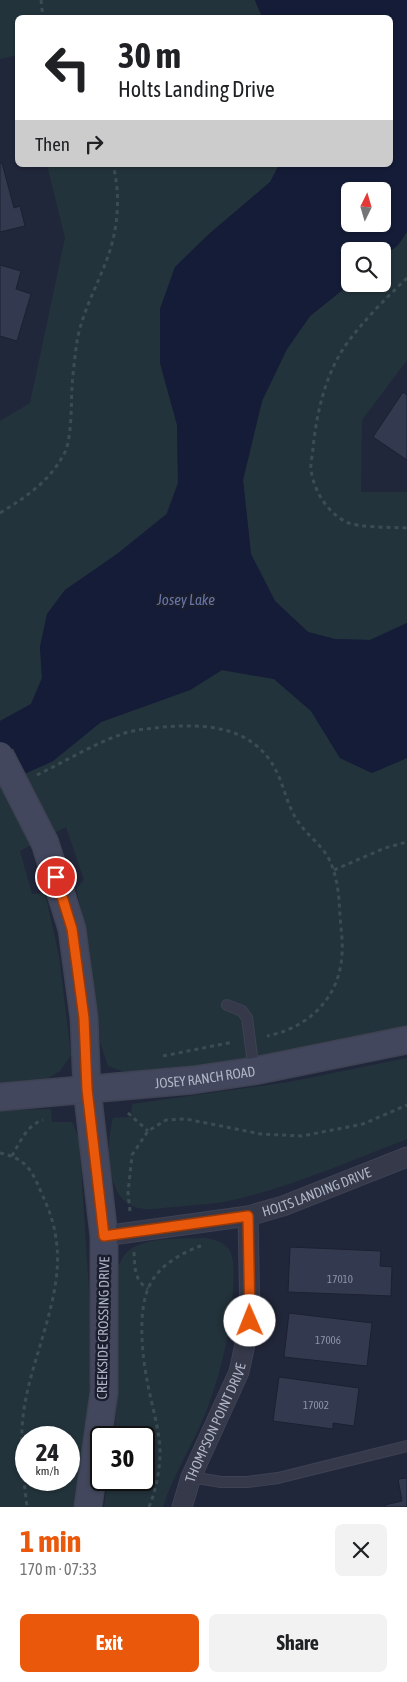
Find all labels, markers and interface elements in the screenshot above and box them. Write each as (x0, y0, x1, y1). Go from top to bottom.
icon: left (35, 35, 100, 100)
text: 30 m (118, 35, 181, 75)
text: Holts Landing Drive (118, 76, 275, 102)
icon: right (80, 130, 108, 158)
text: Then (35, 133, 70, 155)
north arrow (341, 182, 391, 232)
map controls (341, 182, 391, 292)
button: search (341, 242, 391, 292)
water label: Josey Lake (156, 591, 215, 608)
pin (35, 856, 77, 898)
icon: arrive (42, 863, 70, 891)
street label: JOSEY RANCH ROAD (154, 1063, 256, 1091)
street label: HOLTS LANDING DRIVE (260, 1164, 373, 1220)
street label: CREEKSIDE CROSSING DRIVE (94, 1256, 112, 1400)
house number: 17010 (327, 1273, 353, 1285)
position arrow (223, 1294, 275, 1346)
house number: 17006 (315, 1334, 341, 1346)
street label: THOMPSON POINT DRIVE (182, 1362, 249, 1484)
house number: 17002 (303, 1399, 329, 1411)
speed limit sign: 30 (90, 1426, 155, 1491)
text: 24 (36, 1438, 59, 1466)
text: km/h (36, 1464, 59, 1478)
text: 1 min (20, 1524, 81, 1558)
button: close (335, 1524, 387, 1576)
text: 170 m · 07:33 (20, 1560, 97, 1578)
button: Exit (20, 1614, 199, 1672)
button: Share (209, 1614, 387, 1672)

